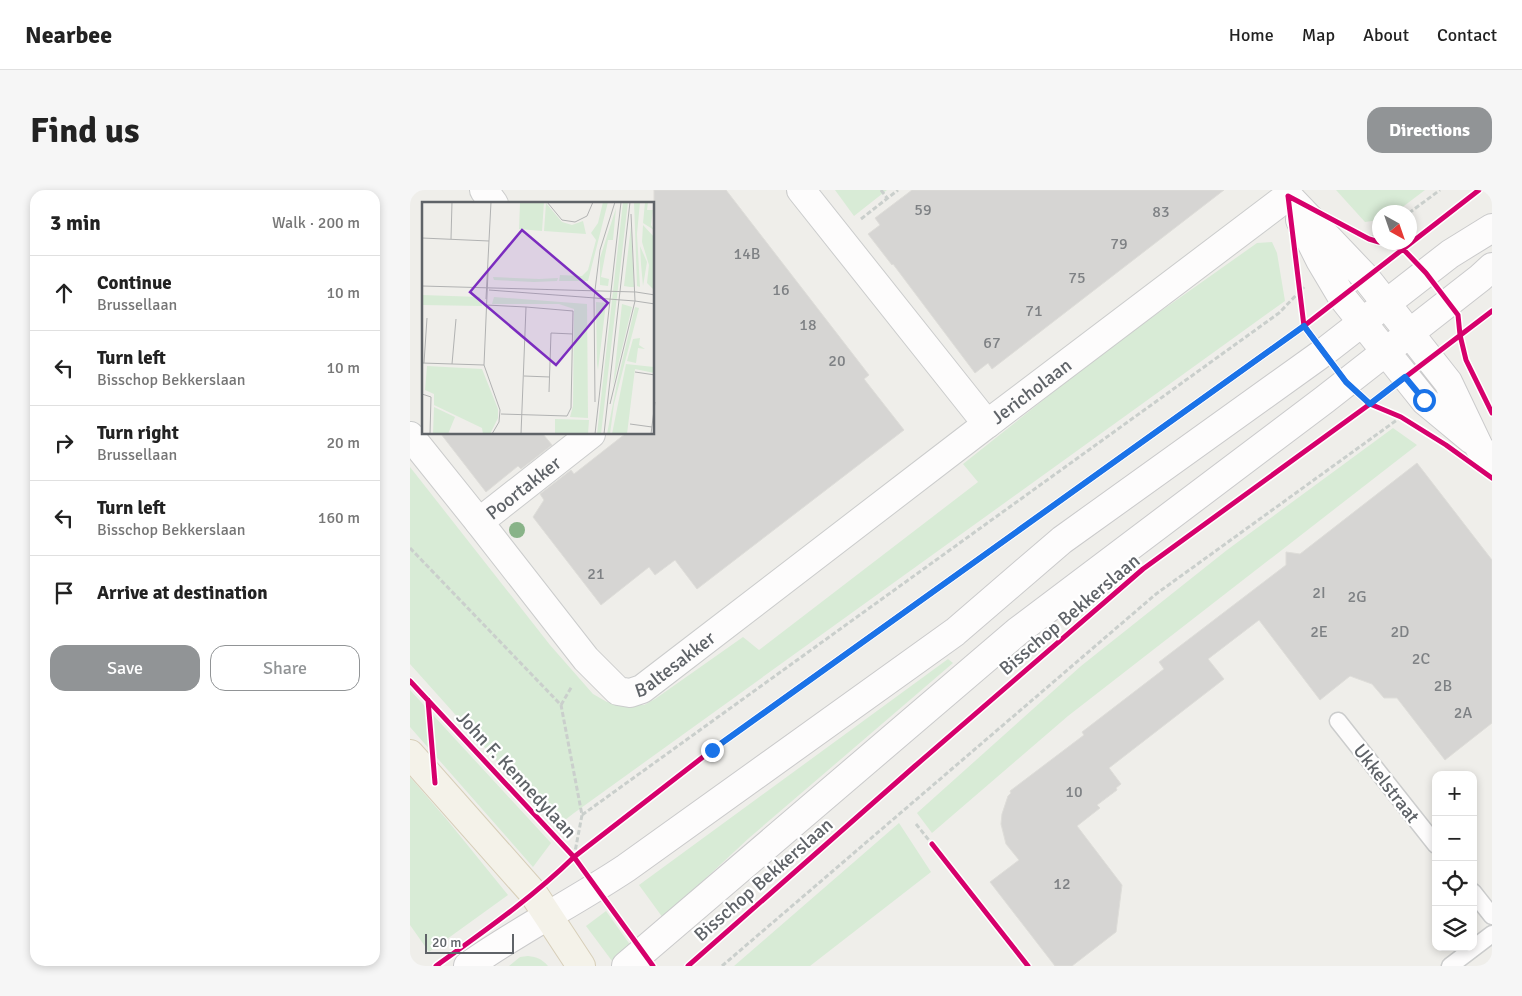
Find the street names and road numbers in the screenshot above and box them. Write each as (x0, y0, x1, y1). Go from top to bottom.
street label: Jericholaan (986, 353, 1077, 430)
street label: Poortakker (481, 451, 566, 525)
street label: Bisschop Bekkerslaan (994, 549, 1145, 681)
street label: Baltesakker (632, 626, 720, 704)
street label: John F. Kennedylaan (451, 706, 581, 843)
street label: Ukkelstraat (1348, 739, 1425, 828)
street label: Bisschop Bekkerslaan (689, 813, 838, 947)

